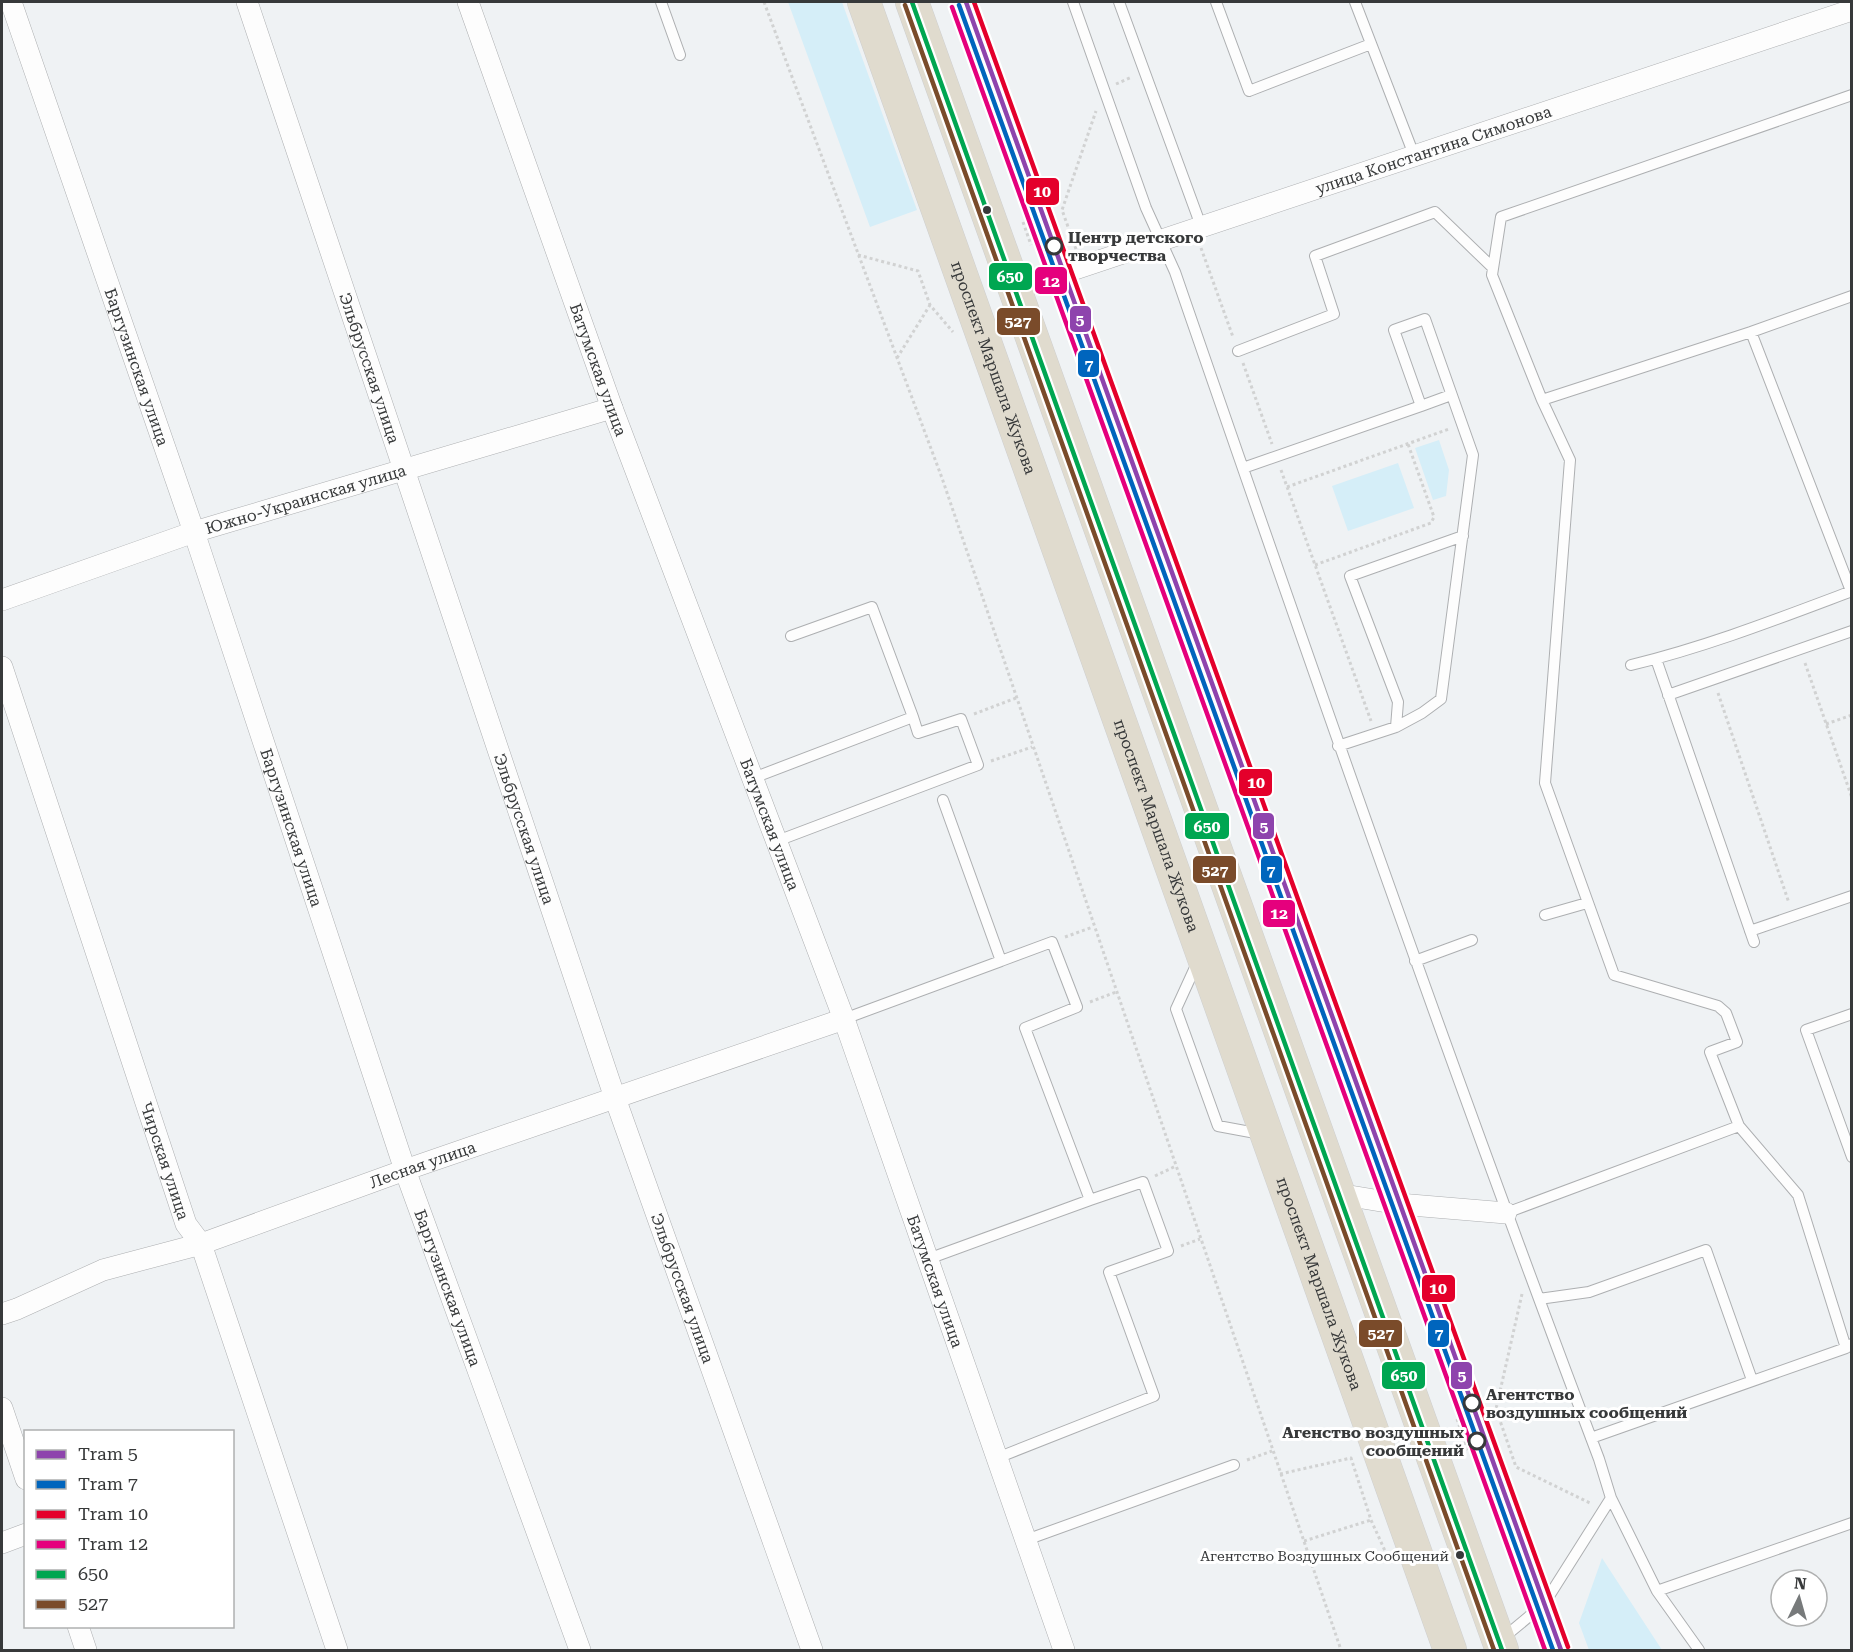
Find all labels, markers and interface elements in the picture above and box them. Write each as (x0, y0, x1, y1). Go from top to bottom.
street label: улица Константина Симонова (1313, 102, 1554, 198)
line badge: 10 (1025, 177, 1060, 206)
text: 10 (1033, 182, 1051, 201)
unlabelled marker (981, 204, 993, 216)
place label: Центр детского творчества (1068, 228, 1203, 265)
marker: Центр детского творчества (1045, 237, 1063, 255)
street label: проспект Маршала Жукова (947, 259, 1040, 477)
line badge: 650 (988, 262, 1033, 291)
line badge: 12 (1034, 266, 1068, 295)
text: 650 (997, 267, 1023, 286)
text: 12 (1042, 272, 1060, 291)
street label: Баргузинская улица (100, 286, 173, 449)
street label: Эльбрусская улица (335, 290, 404, 446)
street label: Батумская улица (566, 301, 631, 439)
line badge: 5 (1069, 305, 1092, 333)
line badge: 527 (996, 307, 1041, 336)
text: 5 (1076, 310, 1085, 329)
text: 527 (1005, 312, 1031, 331)
line badge: 7 (1077, 349, 1100, 378)
text: 7 (1085, 355, 1094, 374)
street label: Южно-Украинская улица (203, 461, 409, 538)
street label: проспект Маршала Жукова (1110, 717, 1203, 935)
street label: Баргузинская улица (256, 746, 326, 910)
street label: Эльбрусская улица (490, 751, 558, 907)
street label: Батумская улица (736, 756, 803, 893)
line badge: 10 (1238, 768, 1273, 797)
text: 10 (1247, 773, 1265, 792)
line badge: 650 (1184, 812, 1230, 840)
line badge: 5 (1252, 812, 1275, 840)
text: 650 (1194, 817, 1220, 836)
text: 5 (1260, 817, 1269, 836)
line badge: 527 (1192, 855, 1237, 884)
line badge: 7 (1260, 855, 1283, 884)
text: 527 (1202, 861, 1228, 880)
text: 7 (1267, 861, 1276, 880)
line badge: 12 (1262, 899, 1296, 928)
text: 12 (1270, 904, 1288, 923)
street label: Чирская улица (136, 1100, 193, 1223)
street label: Лесная улица (367, 1137, 479, 1192)
street label: проспект Маршала Жукова (1273, 1174, 1366, 1393)
street label: Баргузинская улица (410, 1207, 485, 1369)
street label: Эльбрусская улица (647, 1211, 718, 1366)
street label: Батумская улица (903, 1212, 967, 1351)
line badge: 10 (1421, 1274, 1456, 1303)
text: 10 (1429, 1279, 1447, 1298)
line badge: 527 (1358, 1319, 1403, 1348)
line badge: 7 (1427, 1319, 1450, 1348)
text: 527 (1368, 1324, 1394, 1343)
text: 7 (1435, 1324, 1444, 1343)
line badge: 650 (1381, 1361, 1426, 1390)
line badge: 5 (1450, 1361, 1473, 1390)
text: 650 (1391, 1366, 1417, 1385)
text: 5 (1458, 1366, 1467, 1385)
place label: Агентство воздушных сообщений (1486, 1385, 1687, 1422)
marker: Агентство воздушных сообщений (1463, 1394, 1481, 1412)
place label: Агенство воздушных сообщений (1282, 1423, 1465, 1460)
legend (24, 1430, 234, 1628)
marker: Агенство воздушных сообщений (1468, 1432, 1486, 1450)
text: Tram 5 (78, 1443, 138, 1464)
text: Tram 7 (78, 1473, 138, 1494)
text: Tram 10 (78, 1503, 148, 1524)
text: Tram 12 (78, 1533, 148, 1554)
place label: Агентство Воздушных Сообщений (1200, 1548, 1449, 1564)
marker: Агентство Воздушных Сообщений (1454, 1549, 1466, 1561)
text: 650 (78, 1563, 108, 1584)
north arrow (1769, 1568, 1829, 1628)
text: N (1793, 1574, 1807, 1594)
text: 527 (78, 1593, 108, 1614)

